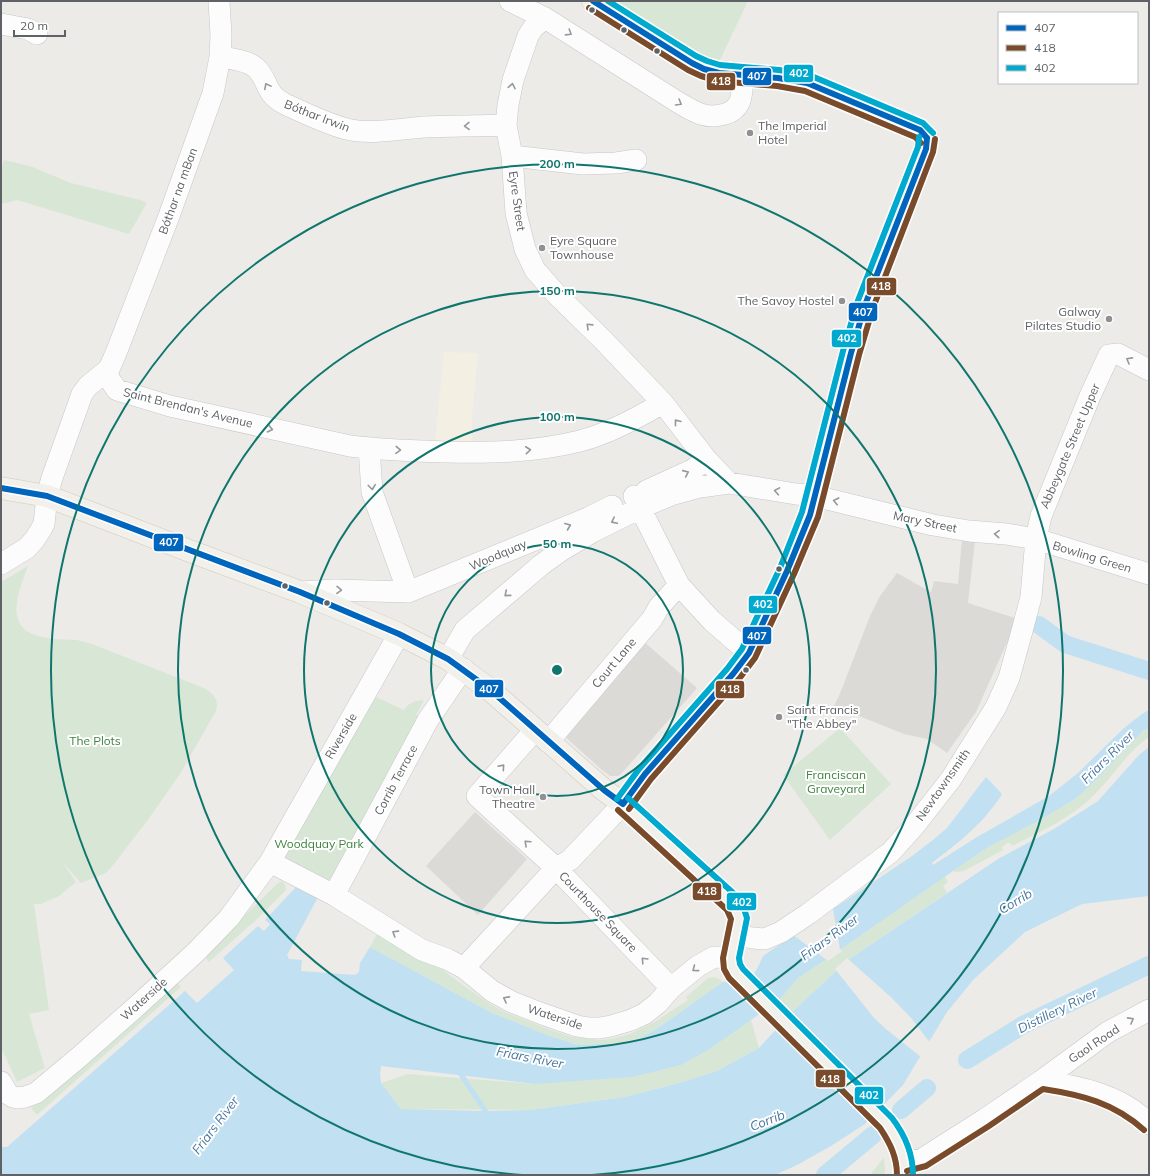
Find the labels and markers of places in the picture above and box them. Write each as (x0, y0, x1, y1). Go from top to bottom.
unlabelled marker (587, 5, 597, 15)
unlabelled marker (619, 25, 629, 35)
unlabelled marker (652, 46, 662, 56)
place label: The Imperial Hotel (758, 118, 827, 147)
marker: The Imperial Hotel (745, 128, 755, 138)
place label: Eyre Square Townhouse (550, 233, 617, 262)
marker: Eyre Square Townhouse (537, 243, 547, 253)
place label: The Savoy Hostel (737, 293, 834, 308)
marker: The Savoy Hostel (837, 296, 847, 306)
place label: Galway Pilates Studio (1025, 304, 1102, 333)
marker: Galway Pilates Studio (1104, 314, 1114, 324)
unlabelled marker (774, 564, 784, 574)
unlabelled marker (280, 581, 290, 591)
unlabelled marker (322, 598, 332, 608)
centre of rings (550, 663, 564, 677)
unlabelled marker (741, 665, 751, 675)
place label: Saint Francis "The Abbey" (787, 702, 859, 731)
marker: Saint Francis "The Abbey" (774, 712, 784, 722)
place label: Town Hall Theatre (479, 782, 535, 811)
marker: Town Hall Theatre (538, 792, 548, 802)

